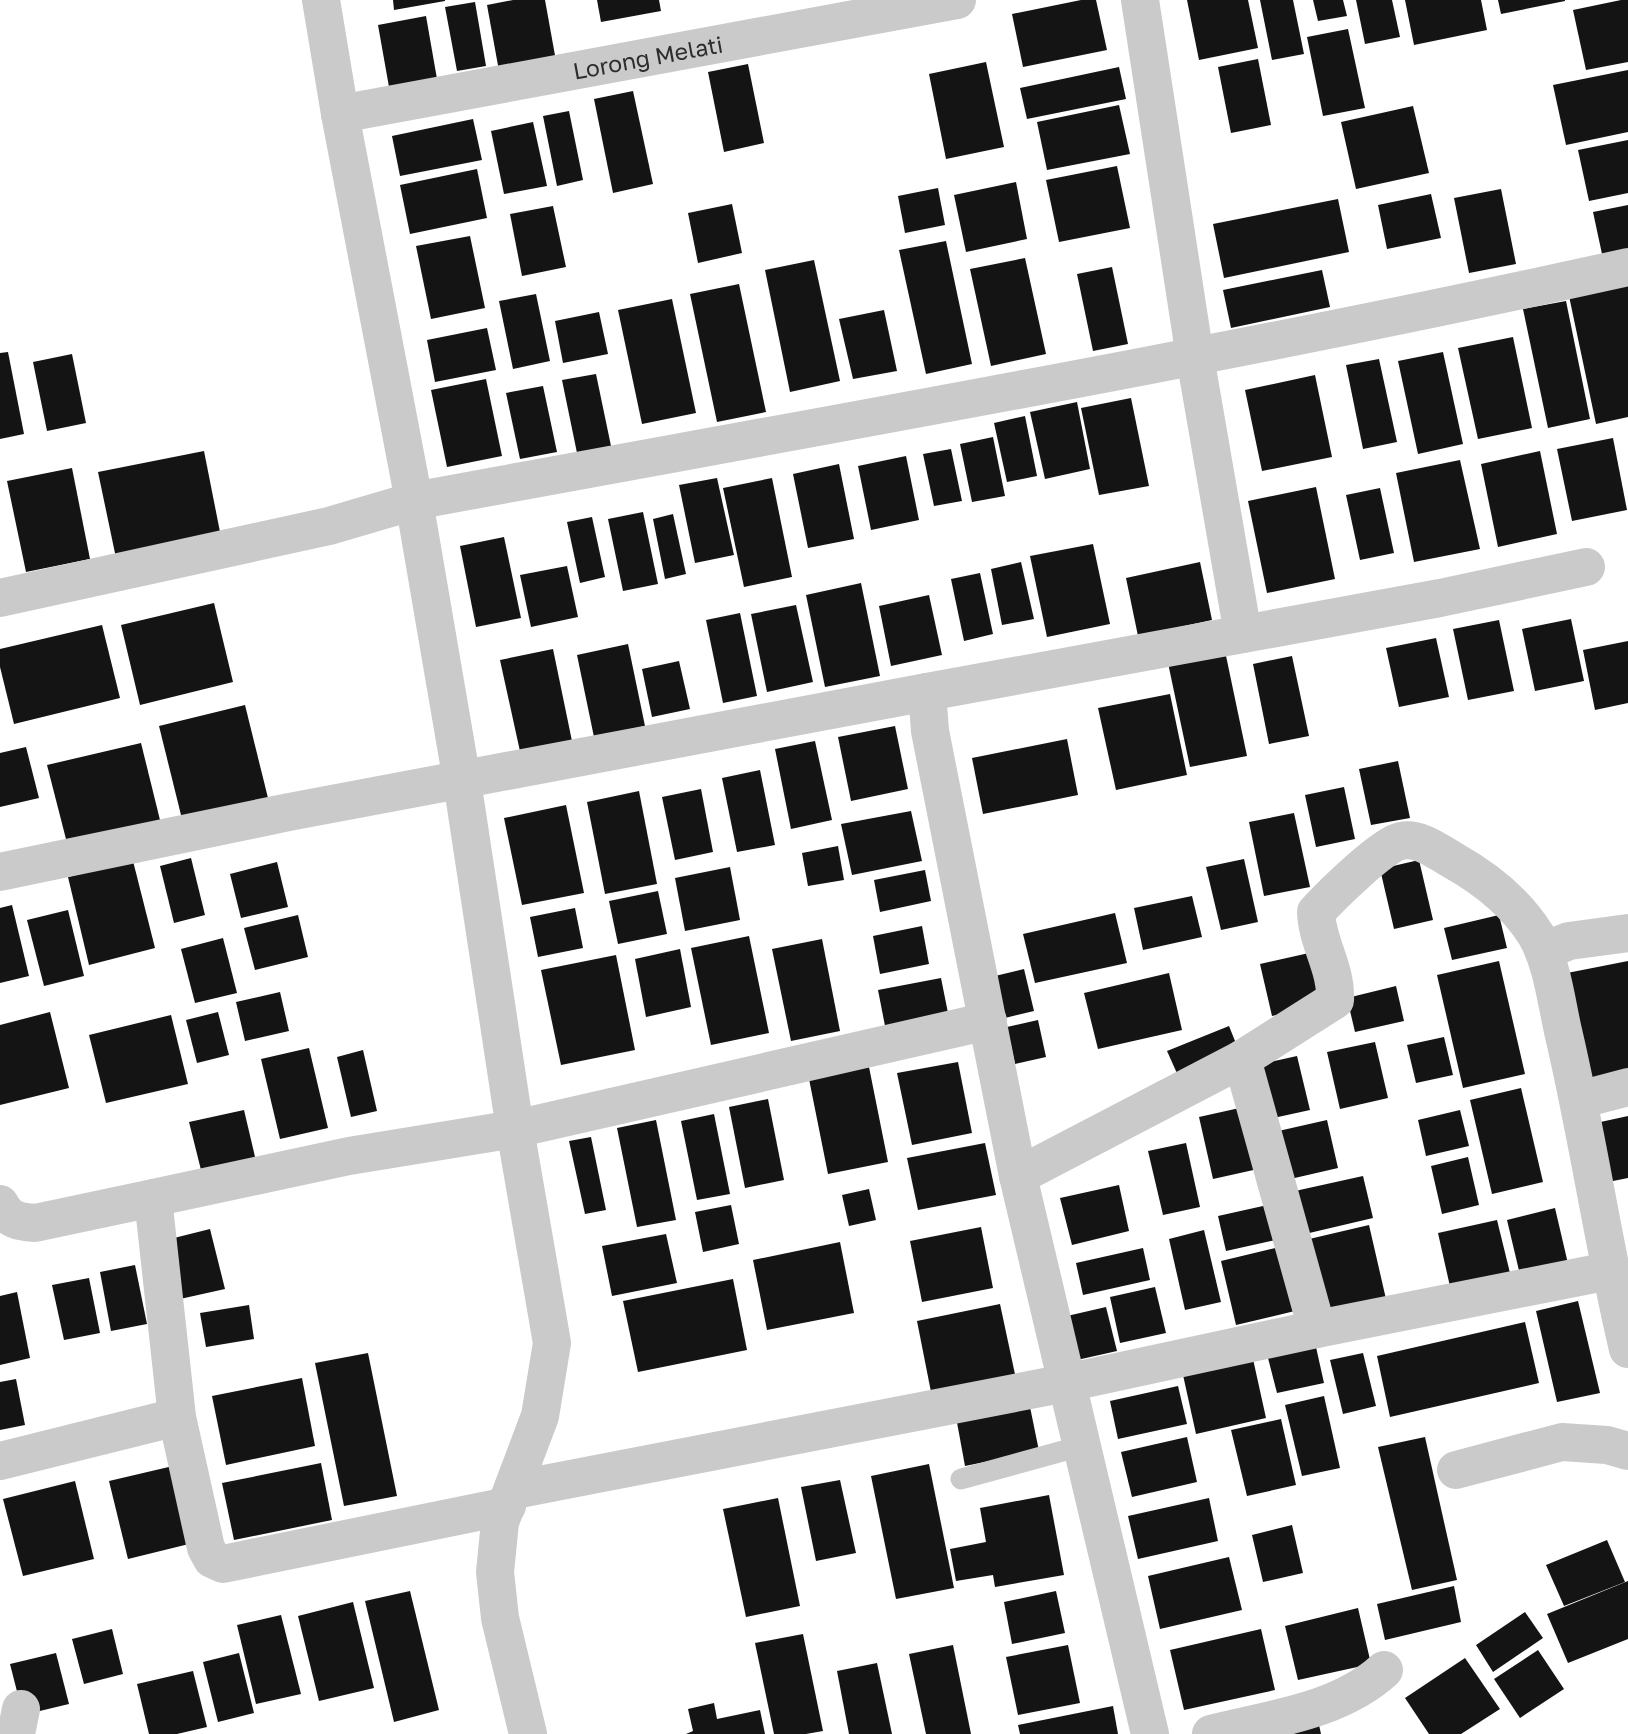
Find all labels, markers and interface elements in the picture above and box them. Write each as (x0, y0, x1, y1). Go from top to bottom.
street label: Lorong Melati (571, 30, 725, 85)

